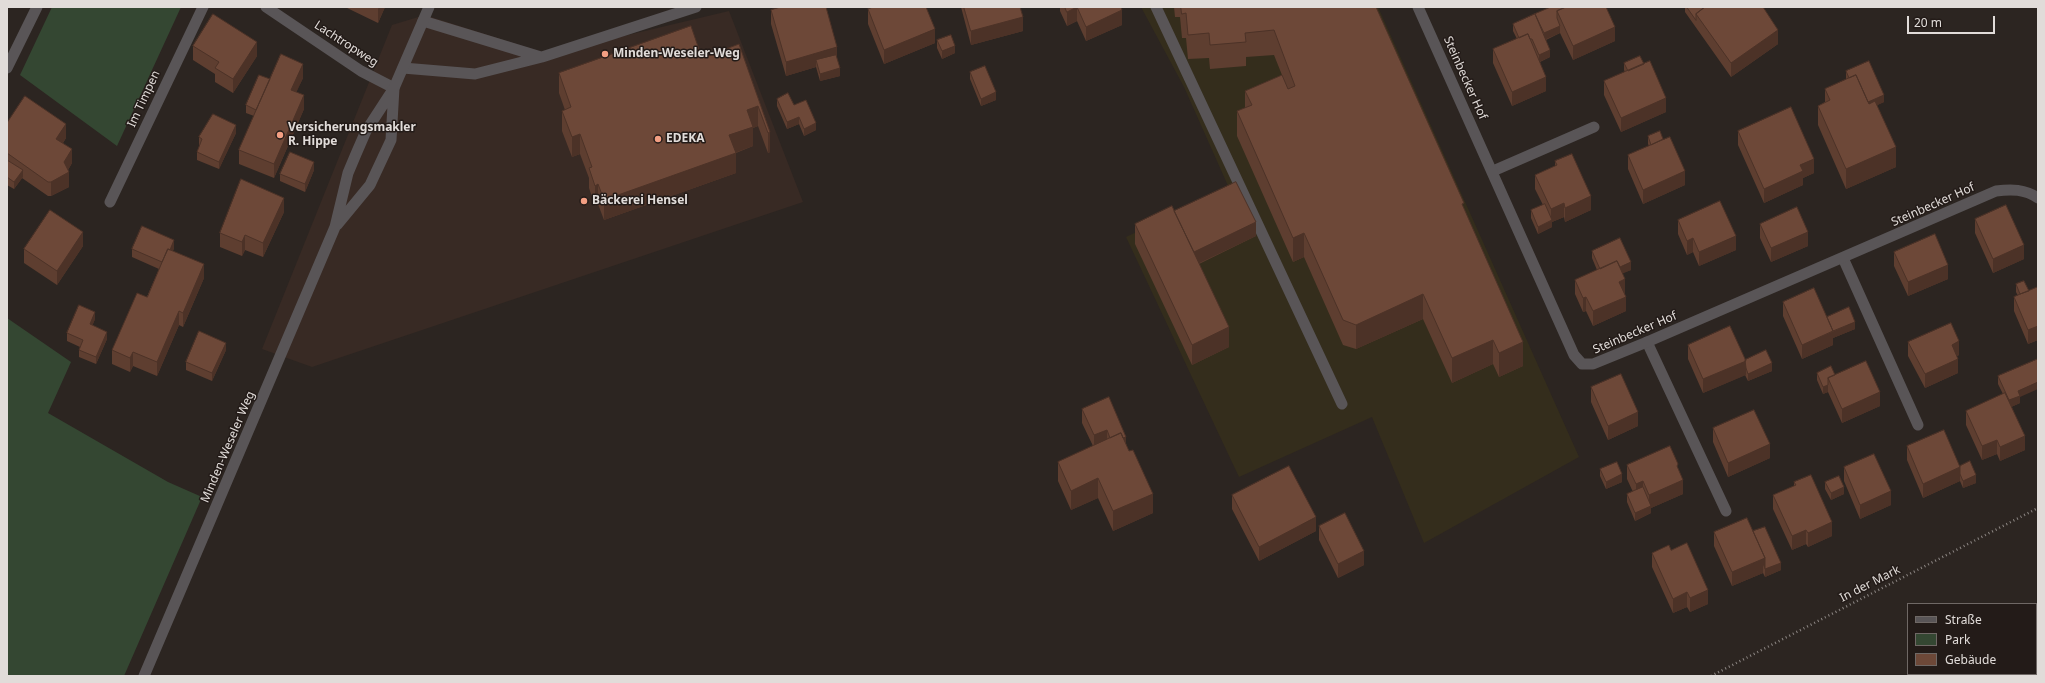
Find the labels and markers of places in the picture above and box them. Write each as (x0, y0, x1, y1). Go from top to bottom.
place label: Minden-Weseler-Weg (613, 47, 740, 61)
marker: Minden-Weseler-Weg (600, 49, 610, 59)
place label: Versicherungsmakler R. Hippe (288, 121, 416, 149)
marker: Versicherungsmakler R. Hippe (275, 130, 285, 140)
place label: EDEKA (666, 132, 704, 146)
marker: EDEKA (653, 134, 663, 144)
place label: Bäckerei Hensel (592, 194, 688, 208)
marker: Bäckerei Hensel (579, 196, 589, 206)

